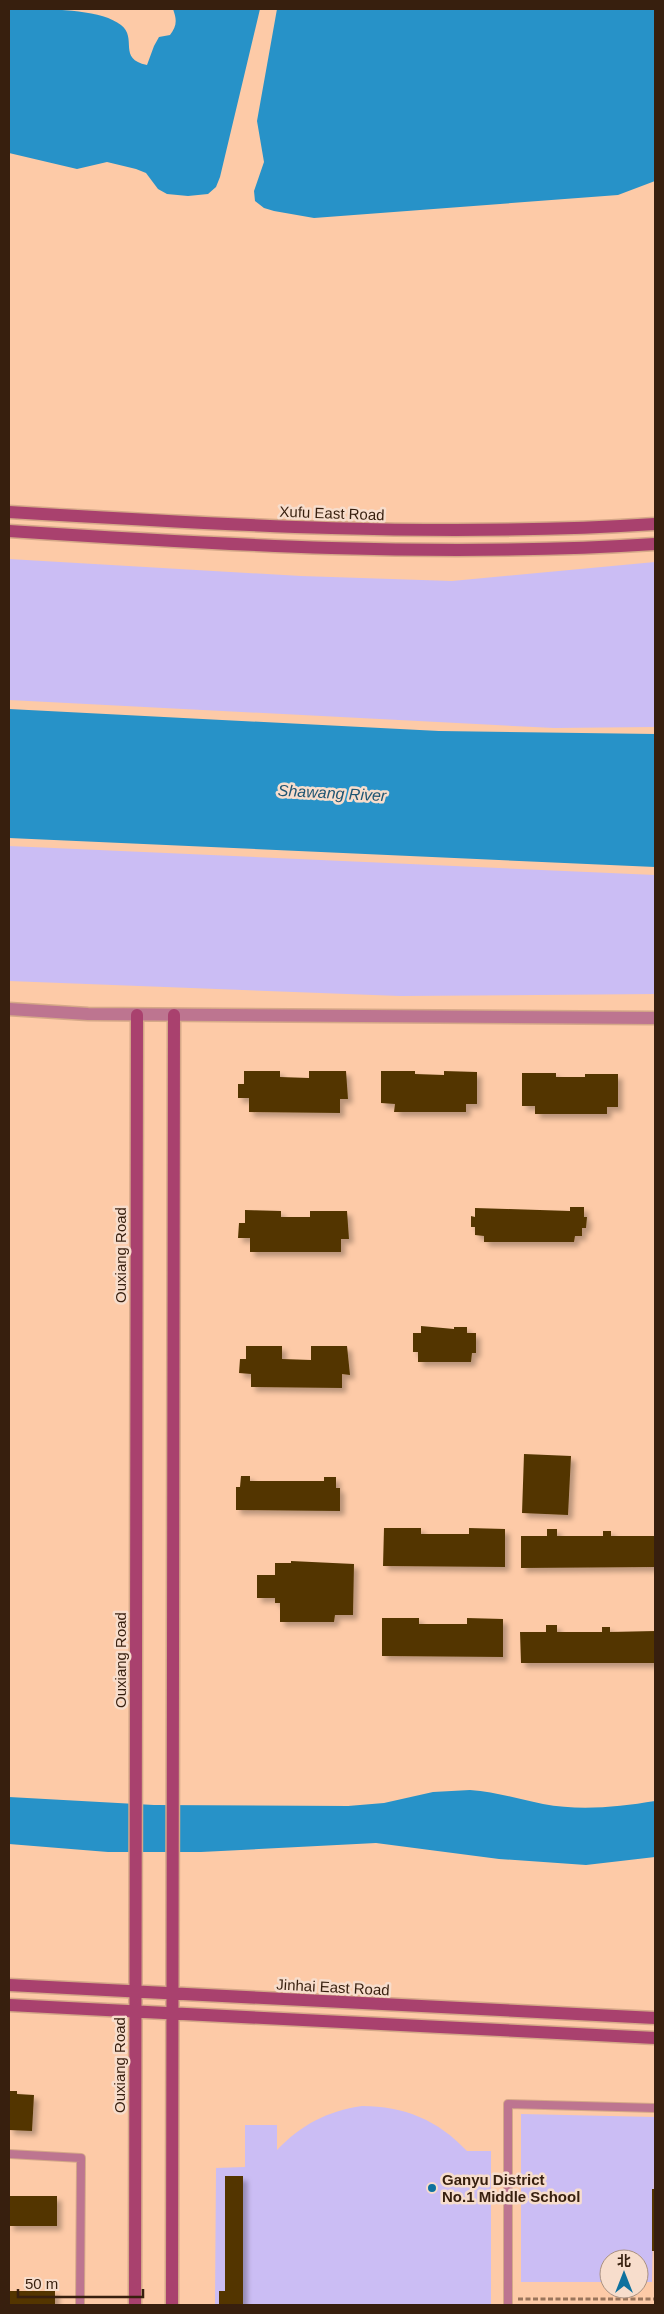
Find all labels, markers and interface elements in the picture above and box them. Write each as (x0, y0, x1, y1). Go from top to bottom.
street label: Xufu East Road (279, 503, 385, 523)
water label: Shawang River (277, 782, 387, 804)
street label: Ouxiang Road (112, 1207, 129, 1303)
street label: Ouxiang Road (112, 1612, 129, 1708)
street label: Jinhai East Road (276, 1976, 390, 1998)
street label: Ouxiang Road (111, 2017, 128, 2113)
place label: Ganyu District No.1 Middle School (442, 2171, 580, 2205)
marker: Ganyu District No.1 Middle School (426, 2182, 438, 2194)
north arrow (599, 2249, 649, 2299)
text: 北 (617, 2253, 631, 2269)
scale bar (18, 2266, 142, 2298)
text: 50 m (25, 2275, 58, 2292)

